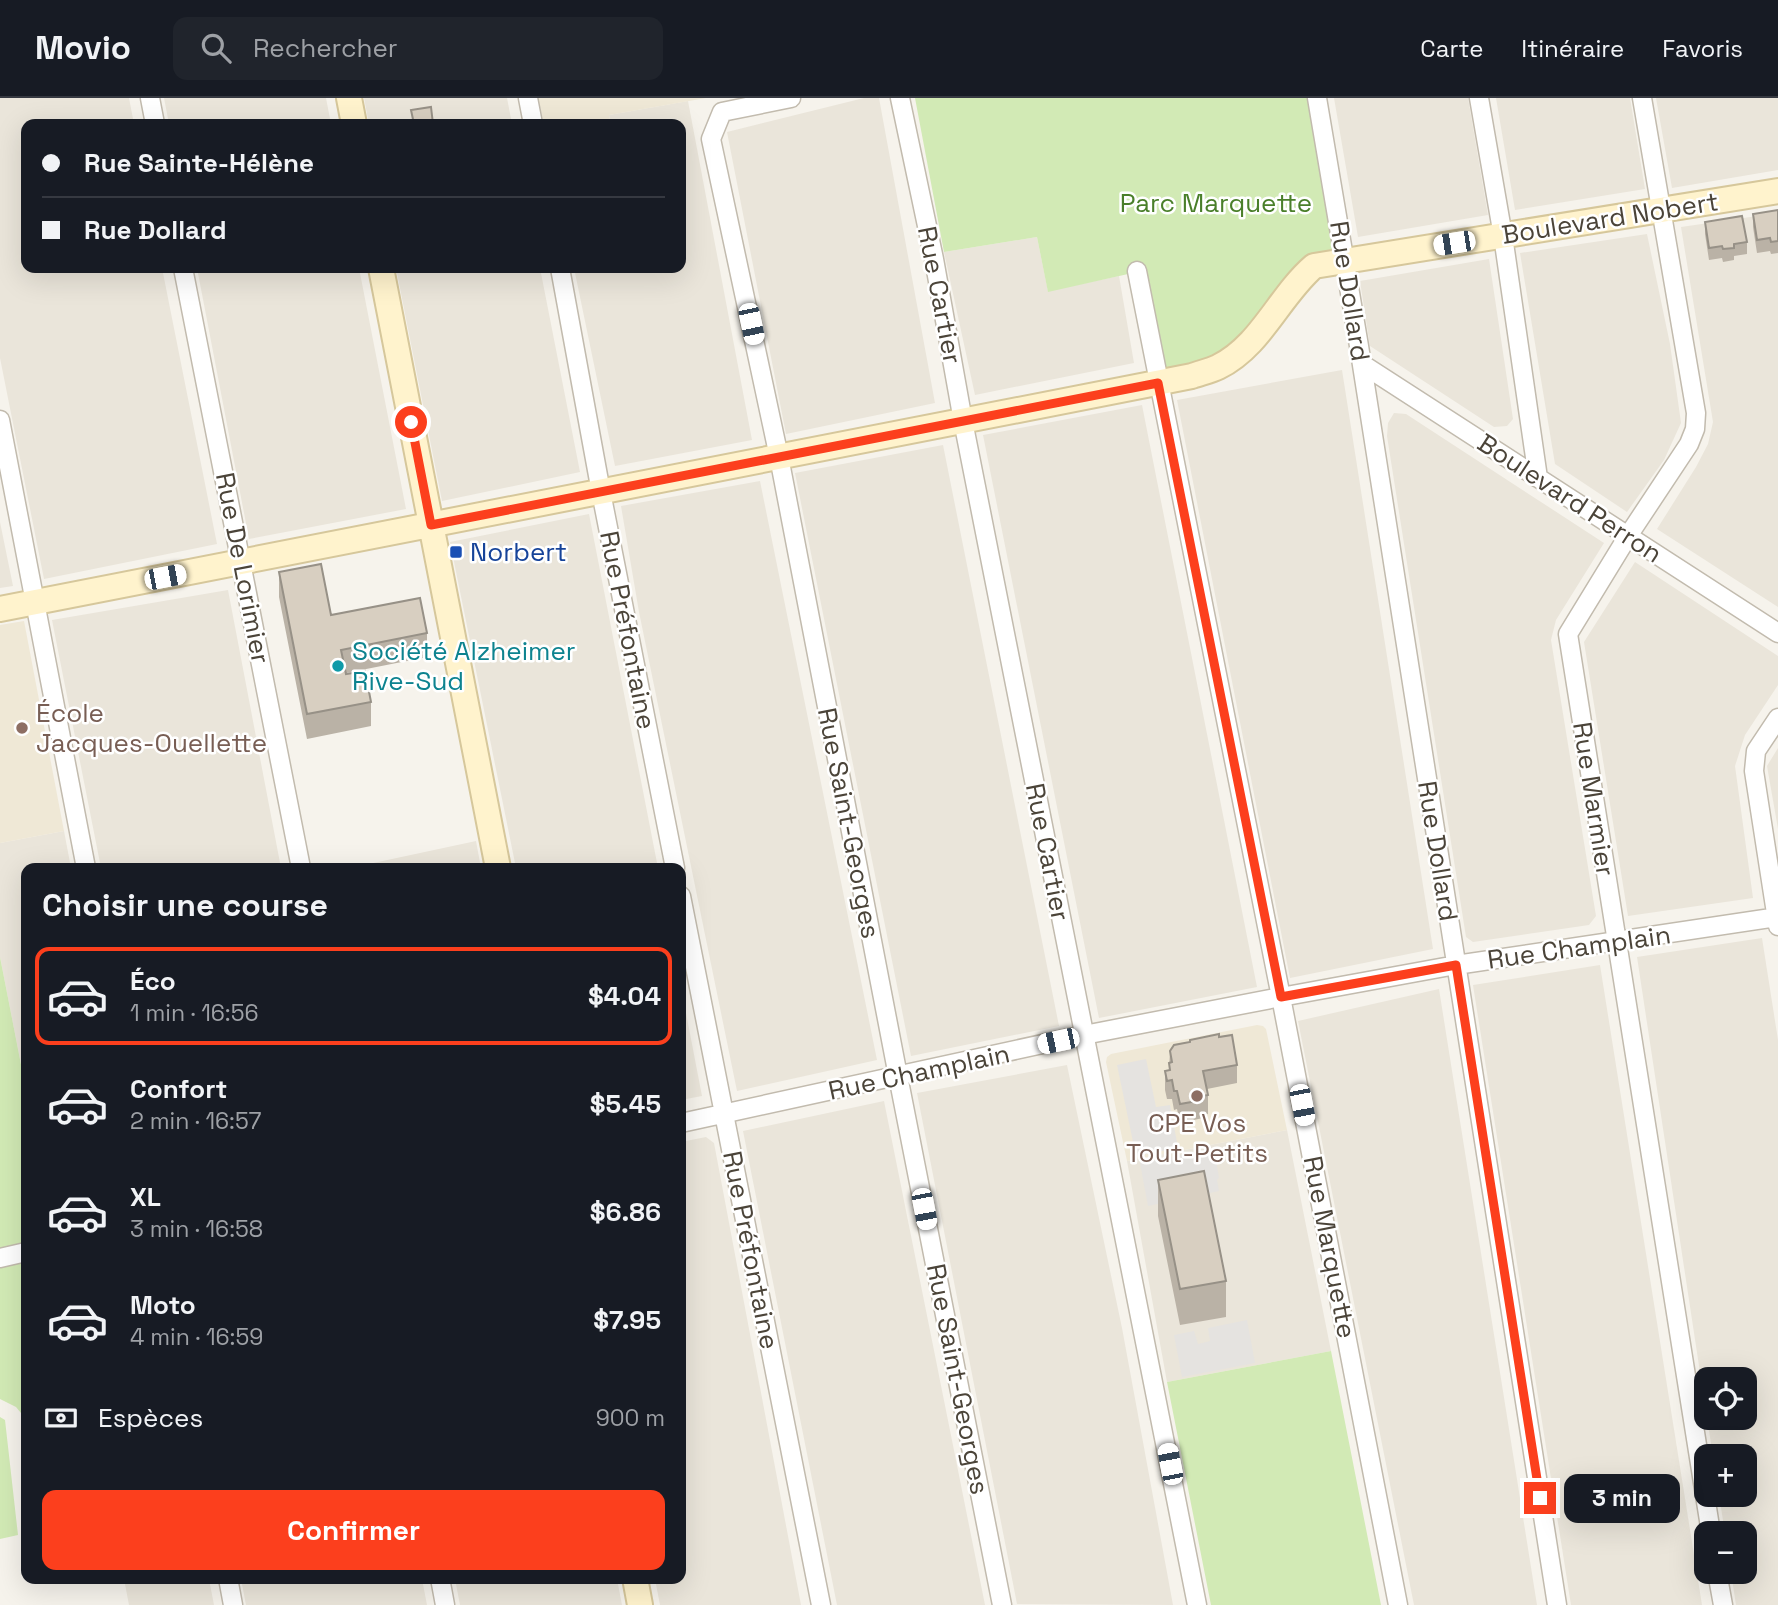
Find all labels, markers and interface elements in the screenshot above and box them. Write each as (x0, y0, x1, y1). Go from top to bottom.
search box (173, 17, 663, 80)
text: Movio (35, 27, 131, 69)
icon: search (197, 29, 235, 67)
text: Rechercher (253, 31, 398, 65)
text: Carte (1420, 33, 1483, 64)
text: Itinéraire (1521, 33, 1624, 64)
text: Favoris (1662, 33, 1743, 64)
text: Rue Sainte-Hélène (84, 146, 314, 180)
street label: Boulevard Nobert (1499, 184, 1721, 252)
park label: Parc Marquette (1120, 186, 1312, 220)
text: Rue Dollard (84, 213, 227, 247)
street label: Rue Dollard (1322, 218, 1378, 364)
street label: Rue Cartier (910, 223, 970, 367)
car (1432, 229, 1477, 257)
car (737, 301, 766, 347)
route start (395, 406, 427, 438)
street label: Boulevard Perron (1471, 426, 1669, 570)
street label: Rue De Lorimier (208, 470, 278, 666)
street label: Rue Préfontaine (592, 528, 664, 732)
place label: Norbert (470, 535, 567, 569)
marker: Norbert (448, 544, 464, 560)
car (143, 563, 188, 591)
place label: Société Alzheimer Rive-Sud (352, 634, 576, 698)
marker: Société Alzheimer Rive-Sud (330, 658, 346, 674)
place label: École Jacques-Ouellette (36, 696, 267, 760)
street label: Rue Saint-Georges (810, 705, 888, 941)
marker: École Jacques-Ouellette (14, 720, 30, 736)
street label: Rue Marmier (1565, 720, 1623, 878)
street label: Rue Dollard (1410, 778, 1466, 924)
street label: Rue Cartier (1018, 780, 1078, 924)
text: Choisir une course (42, 885, 328, 925)
street label: Rue Champlain (1485, 917, 1673, 977)
text: Éco (130, 964, 176, 998)
icon: car (46, 965, 109, 1028)
text: $4.04 (588, 979, 661, 1013)
text: 1 min · 16:56 (130, 998, 259, 1028)
car (1036, 1026, 1081, 1056)
street label: Rue Champlain (825, 1036, 1013, 1108)
text: Confort (130, 1072, 227, 1106)
icon: car (46, 1073, 109, 1136)
car (1288, 1082, 1317, 1128)
text: $5.45 (590, 1087, 661, 1121)
marker: CPE Vos Tout-Petits (1189, 1088, 1205, 1104)
text: 2 min · 16:57 (130, 1106, 261, 1136)
place label: CPE Vos Tout-Petits (1126, 1106, 1268, 1170)
street label: Rue Préfontaine (715, 1148, 787, 1352)
street label: Rue Marquette (1296, 1153, 1364, 1341)
text: XL (130, 1180, 161, 1214)
icon: car (46, 1181, 109, 1244)
car (910, 1186, 939, 1232)
text: $6.86 (590, 1195, 661, 1229)
text: 3 min · 16:58 (130, 1214, 263, 1244)
street label: Rue Saint-Georges (919, 1261, 997, 1497)
text: Moto (130, 1288, 196, 1322)
icon: car (46, 1289, 109, 1352)
text: $7.95 (593, 1303, 661, 1337)
text: 4 min · 16:59 (130, 1322, 263, 1352)
map controls (1694, 1367, 1757, 1584)
button: locate (1694, 1367, 1757, 1430)
icon: cash (42, 1399, 80, 1437)
text: Espèces (98, 1401, 203, 1435)
text: 900 m (596, 1403, 665, 1433)
car (1156, 1441, 1185, 1487)
button: + (1694, 1444, 1757, 1507)
callout: 3 min (1564, 1474, 1680, 1522)
route end (1524, 1482, 1556, 1514)
text: 3 min (1592, 1483, 1652, 1513)
button: Confirmer (42, 1490, 665, 1570)
button: − (1694, 1521, 1757, 1584)

